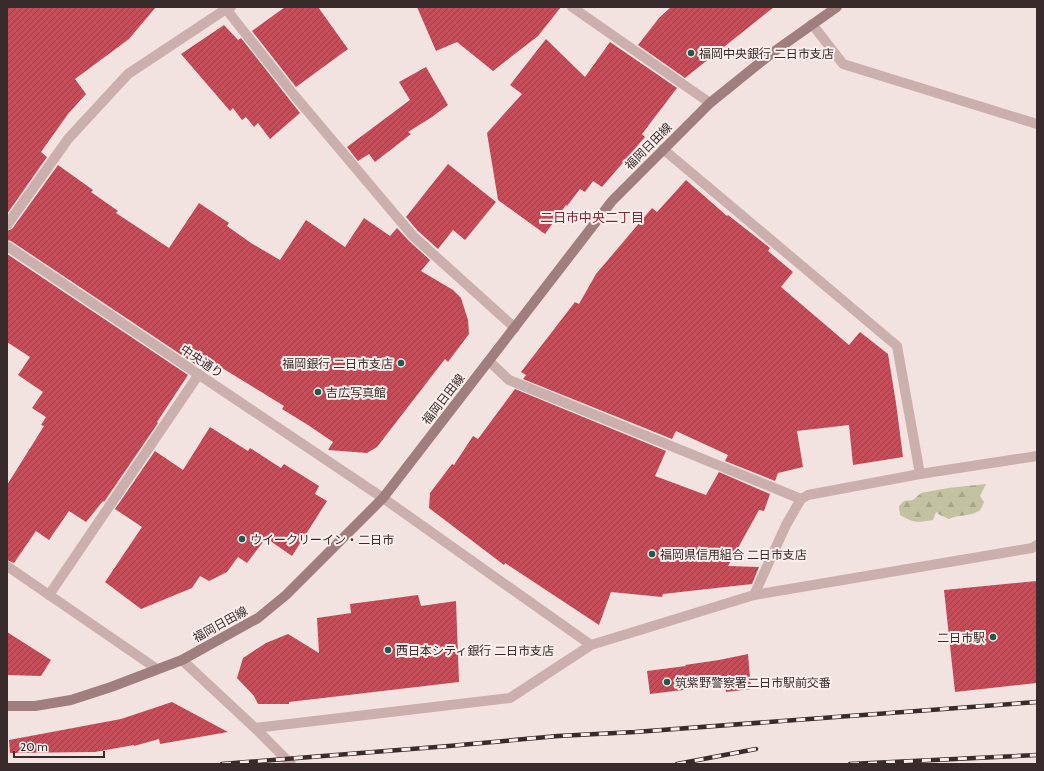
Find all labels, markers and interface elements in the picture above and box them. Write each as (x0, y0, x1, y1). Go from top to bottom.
place label: 福岡中央銀行 二日市支店 (699, 46, 834, 61)
marker: 福岡中央銀行 二日市支店 (686, 48, 696, 58)
street label: 福岡日田線 (621, 119, 675, 173)
district label: 二日市中央二丁目 (540, 209, 644, 225)
street label: 中央通り (178, 341, 226, 381)
place label: 福岡銀行 二日市支店 (282, 356, 393, 371)
marker: 福岡銀行 二日市支店 (396, 358, 406, 368)
street label: 福岡日田線 (419, 371, 467, 427)
place label: 吉広写真館 (326, 385, 386, 400)
marker: 吉広写真館 (313, 387, 323, 397)
place label: ウイークリーイン・二日市 (250, 532, 394, 547)
marker: ウイークリーイン・二日市 (237, 534, 247, 544)
place label: 福岡県信用組合 二日市支店 (660, 547, 807, 562)
marker: 福岡県信用組合 二日市支店 (647, 549, 657, 559)
street label: 福岡日田線 (190, 603, 250, 645)
place label: 二日市駅 (937, 630, 985, 645)
marker: 二日市駅 (988, 632, 998, 642)
place label: 西日本シティ銀行 二日市支店 (396, 643, 554, 658)
marker: 西日本シティ銀行 二日市支店 (383, 645, 393, 655)
place label: 筑紫野警察署二日市駅前交番 (675, 675, 831, 690)
marker: 筑紫野警察署二日市駅前交番 (662, 677, 672, 687)
scale bar (14, 733, 104, 759)
text: 20 m (20, 739, 48, 754)

